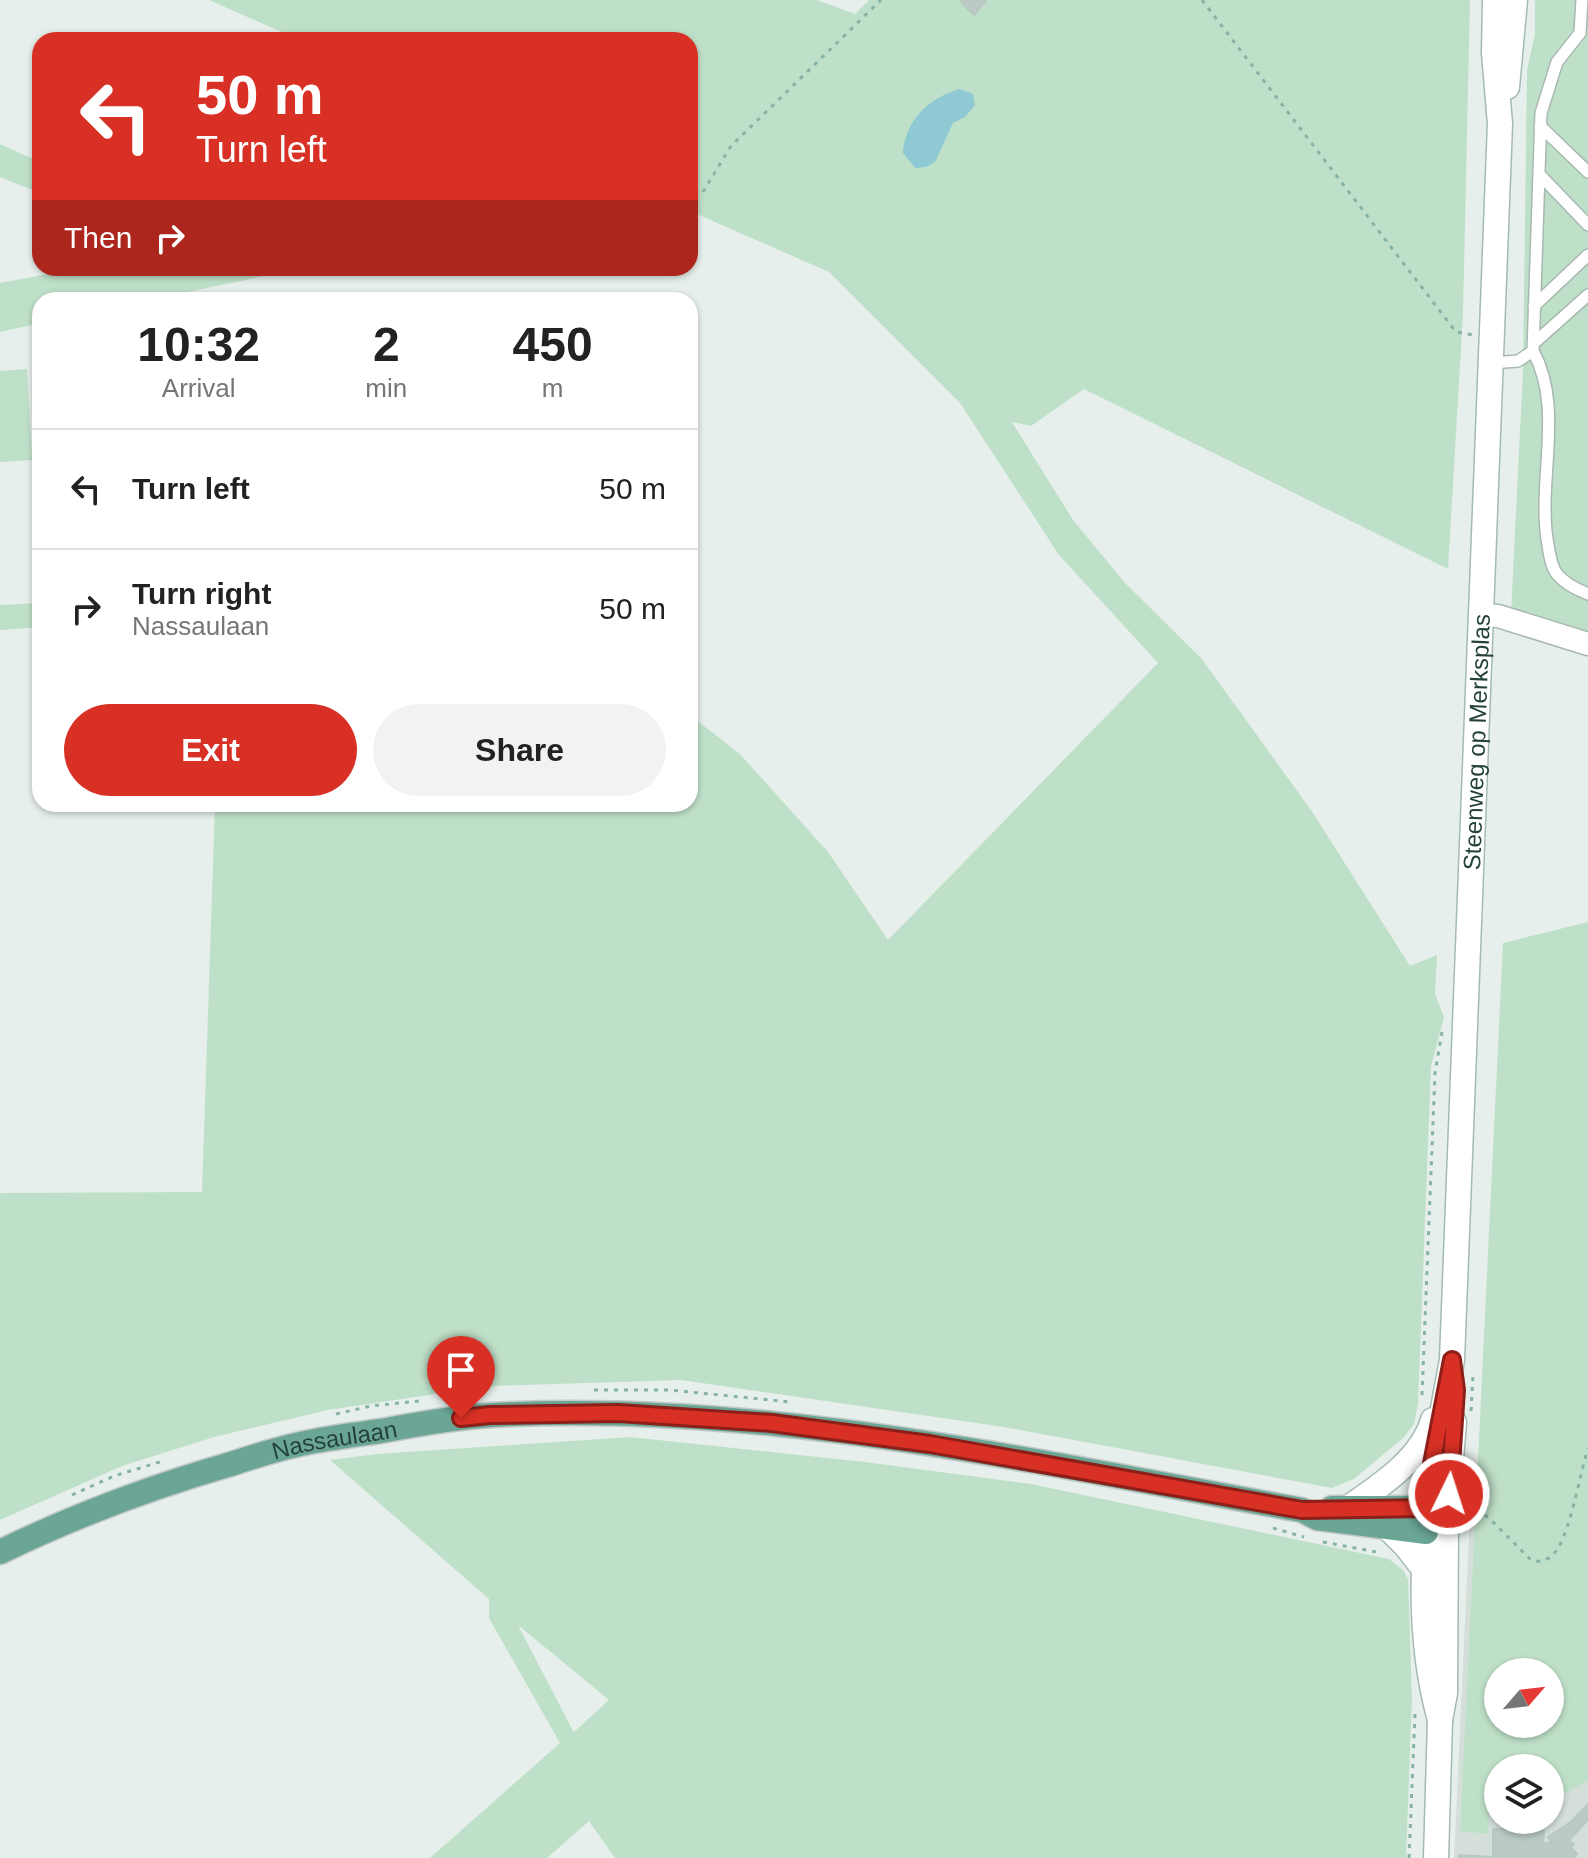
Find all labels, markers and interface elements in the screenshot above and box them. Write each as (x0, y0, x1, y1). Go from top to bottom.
text: 50 m (196, 63, 324, 126)
icon: left (64, 64, 168, 168)
text: Turn left (196, 129, 327, 170)
icon: right (148, 216, 192, 260)
text: Then (64, 221, 132, 254)
text: 10:32 (137, 318, 260, 371)
text: 2 (373, 318, 400, 371)
text: 450 (513, 318, 593, 371)
text: Arrival (162, 373, 236, 403)
text: min (365, 373, 407, 403)
text: m (542, 373, 563, 403)
icon: left (64, 467, 108, 511)
text: Turn left (132, 472, 250, 505)
text: 50 m (599, 472, 666, 505)
text: Turn right (132, 577, 271, 610)
icon: right (64, 587, 108, 631)
text: 50 m (599, 592, 666, 625)
text: Nassaulaan (132, 611, 269, 641)
street label: Steenweg op Merksplas (1458, 613, 1494, 871)
button: Exit (64, 704, 357, 796)
button: Share (373, 704, 666, 796)
pin (427, 1336, 495, 1418)
icon: arrive (439, 1348, 483, 1392)
street label: Nassaulaan (269, 1415, 399, 1464)
position arrow (1407, 1452, 1491, 1536)
north arrow (1484, 1658, 1564, 1738)
map controls (1484, 1658, 1564, 1834)
button: layers (1484, 1754, 1564, 1834)

